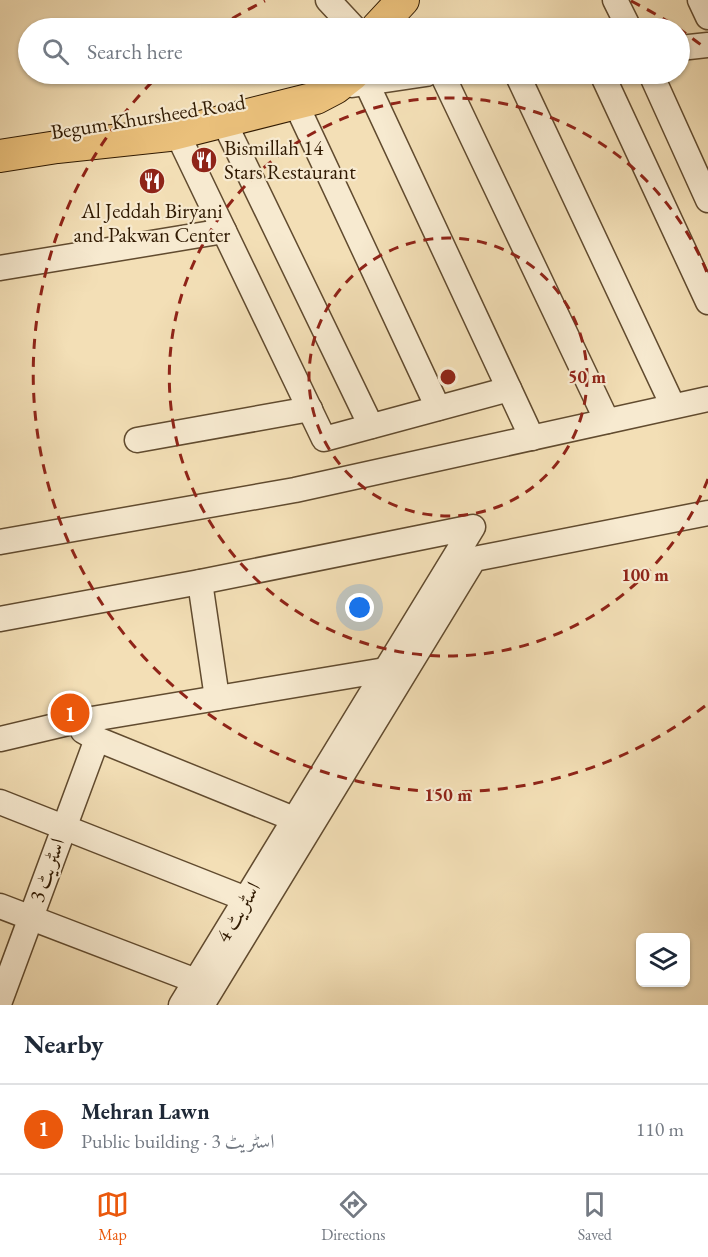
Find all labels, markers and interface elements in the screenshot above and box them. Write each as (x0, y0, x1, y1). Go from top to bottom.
search box (18, 18, 690, 84)
icon: search (39, 35, 72, 68)
text: Search here (87, 37, 182, 66)
street label: Begum Khursheed Road (49, 88, 248, 145)
place label: Bismillah 14 Stars Restaurant (224, 134, 356, 185)
restaurant icon: Bismillah 14 Stars Restaurant (189, 145, 219, 175)
restaurant icon: Al Jeddah Biryani and Pakwan Center (137, 166, 167, 196)
place label: Al Jeddah Biryani and Pakwan Center (74, 197, 230, 248)
text: 50 m (568, 365, 606, 388)
centre of rings (438, 367, 458, 387)
text: 100 m (621, 563, 669, 586)
your location (345, 593, 374, 622)
pin: 1 (50, 690, 90, 736)
text: 150 m (424, 783, 472, 806)
street label: اسٹریٹ 3 (22, 834, 71, 906)
street label: اسٹریٹ 4 (209, 876, 266, 947)
map controls (636, 933, 690, 987)
button: layers (636, 933, 690, 987)
text: Nearby (24, 1027, 104, 1061)
text: Mehran Lawn (81, 1097, 210, 1126)
text: 1 (38, 1116, 49, 1142)
text: 110 m (636, 1116, 684, 1142)
text: Public building · اسٹریٹ 3 (81, 1128, 275, 1154)
tab: Map (96, 1188, 129, 1245)
tab: Directions (321, 1188, 386, 1245)
tab: Saved (578, 1188, 612, 1245)

